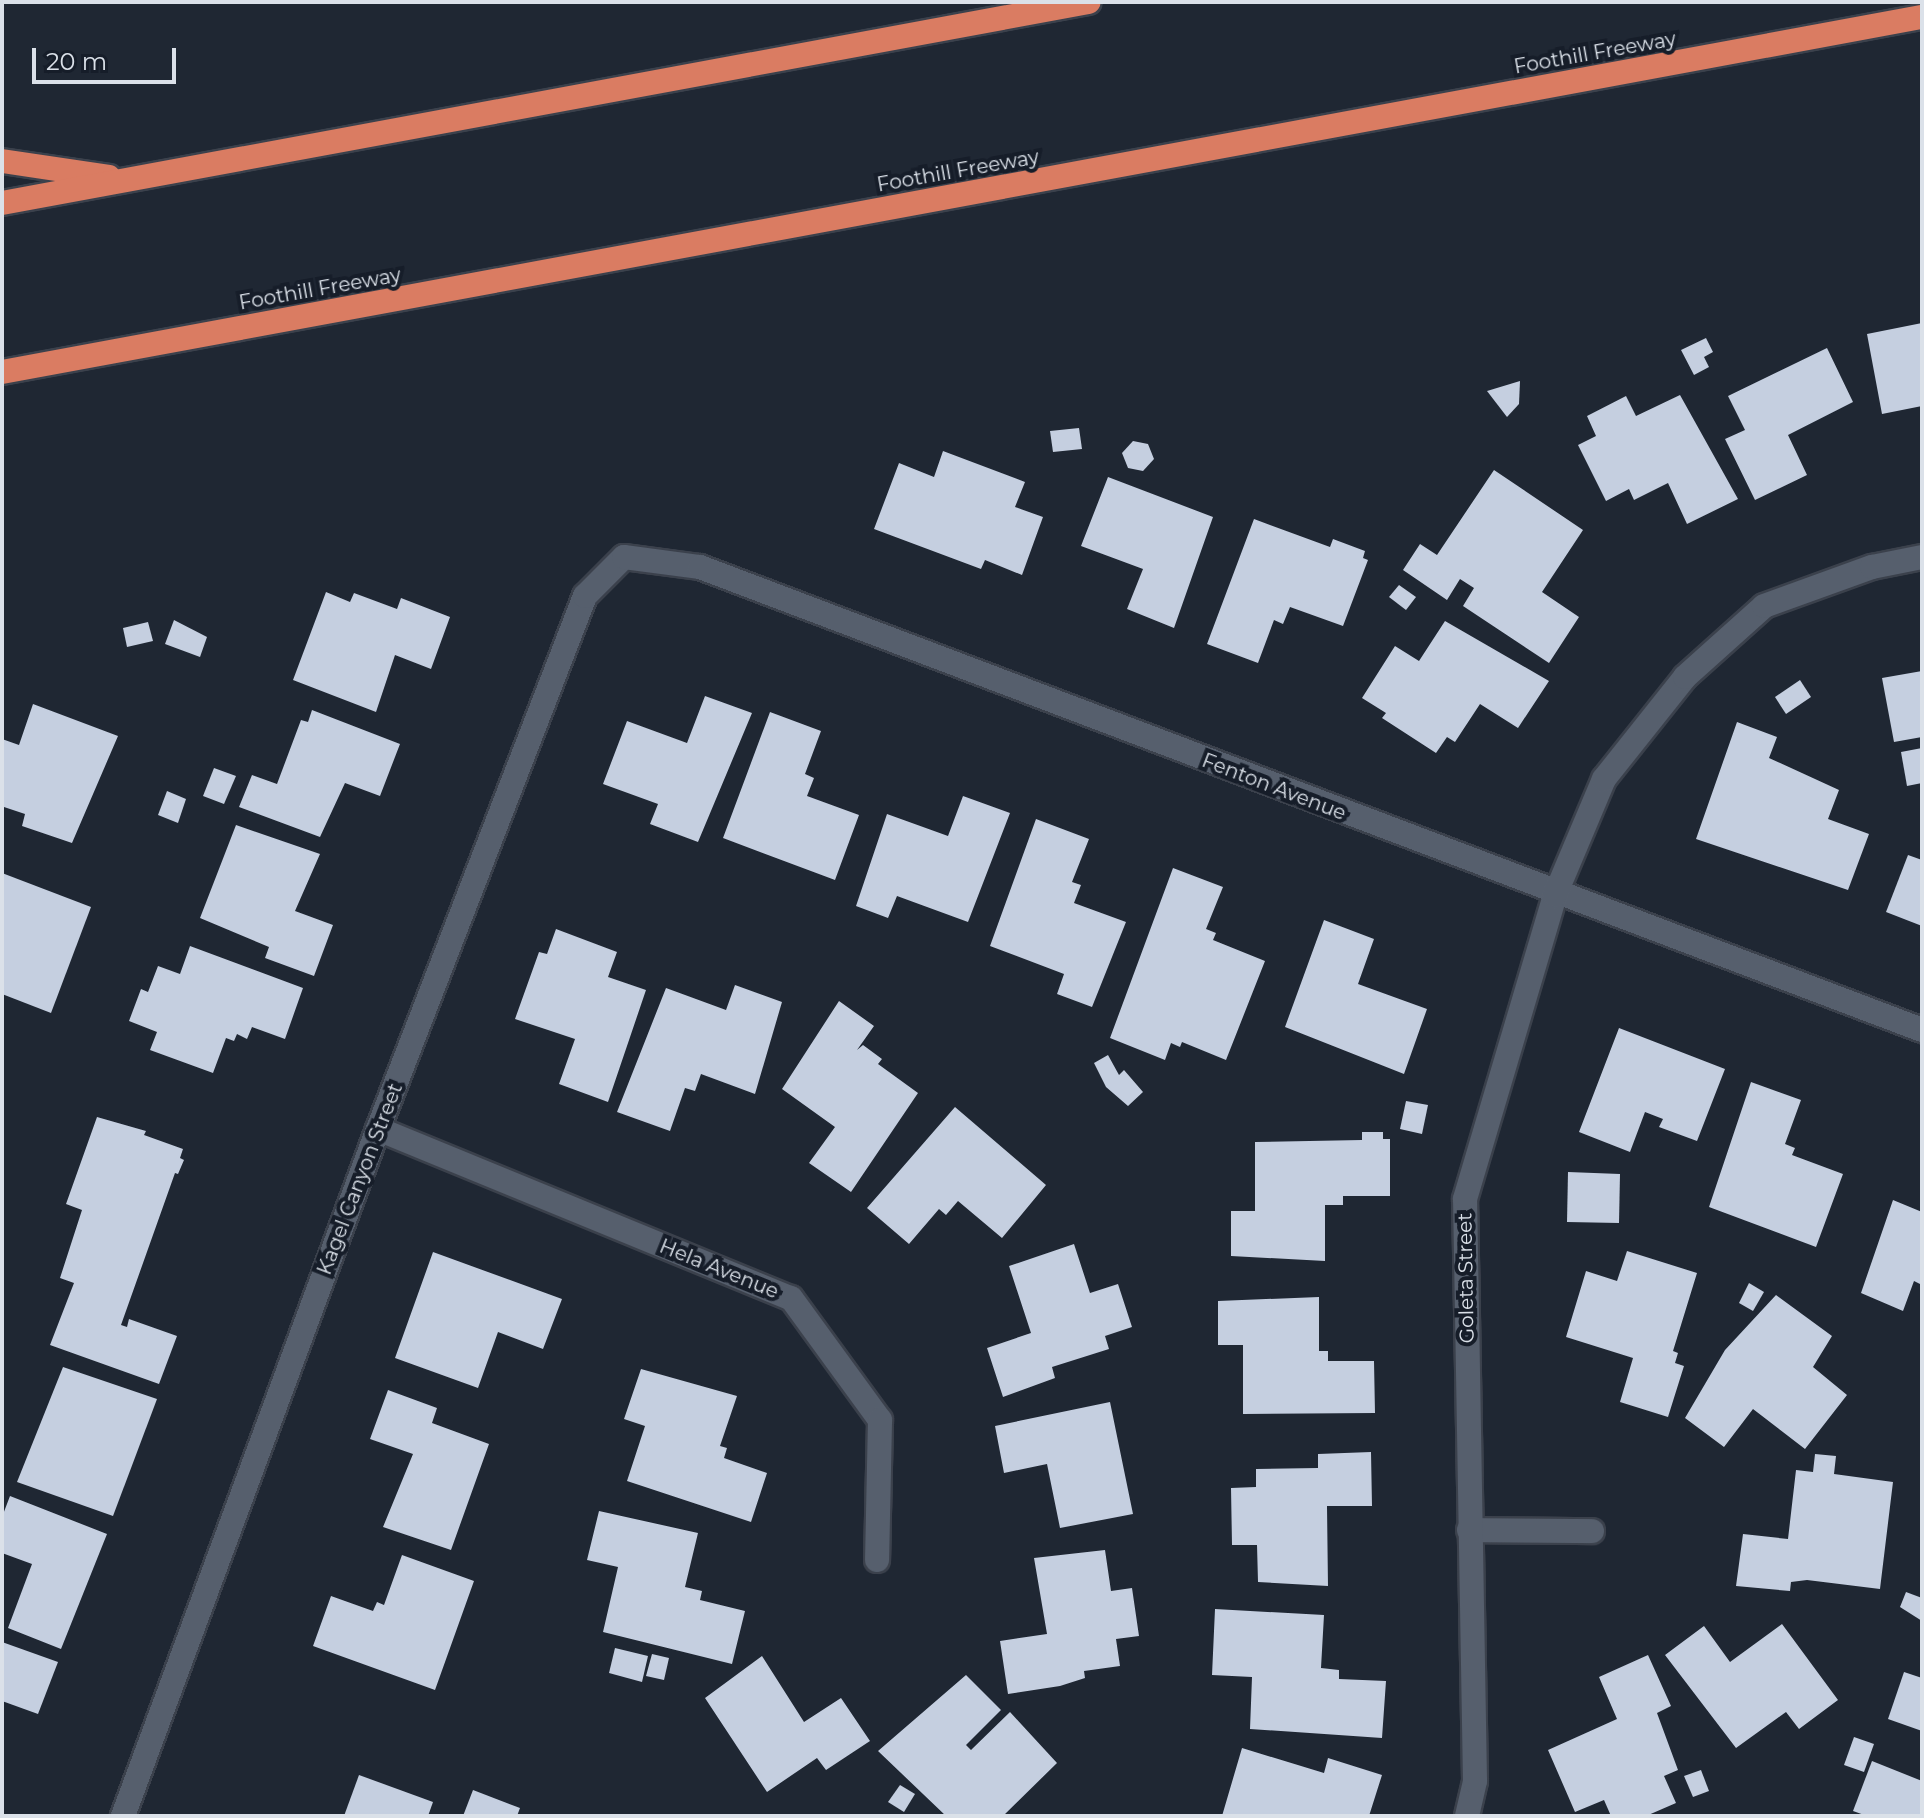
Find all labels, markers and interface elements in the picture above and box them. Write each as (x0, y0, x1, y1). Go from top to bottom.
street label: Foothill Freeway (1512, 27, 1678, 79)
scale bar (36, 32, 180, 82)
text: 20 m (46, 47, 107, 76)
street label: Foothill Freeway (875, 145, 1041, 197)
street label: Foothill Freeway (237, 263, 403, 315)
street label: Fenton Avenue (1199, 748, 1349, 826)
street label: Kagel Canyon Street (312, 1080, 408, 1278)
street label: Goleta Street (1453, 1212, 1479, 1344)
street label: Hela Avenue (656, 1234, 782, 1304)

